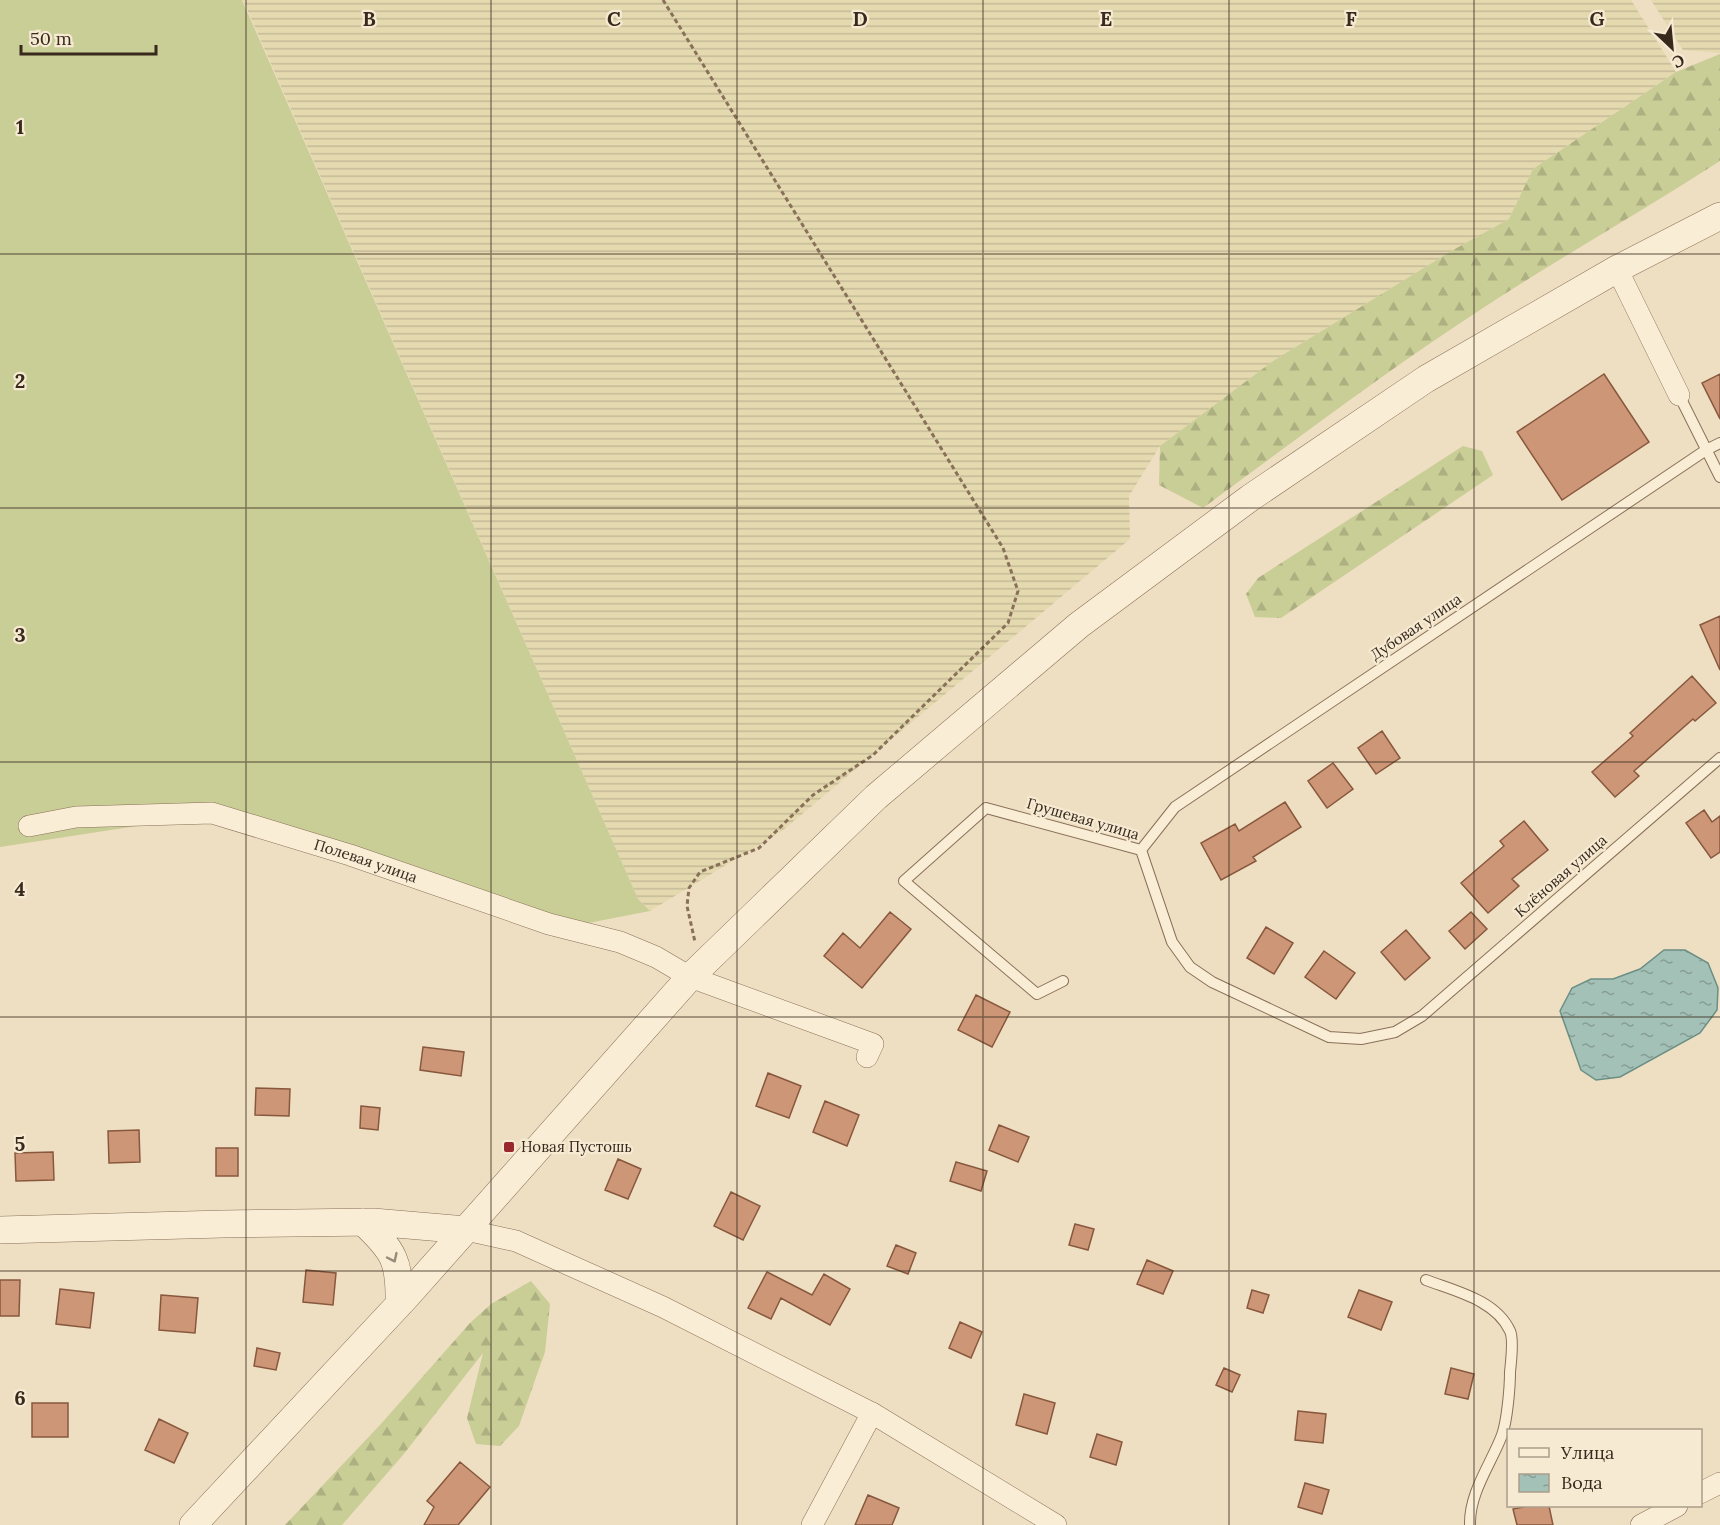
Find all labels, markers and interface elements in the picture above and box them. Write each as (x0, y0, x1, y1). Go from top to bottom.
text: B (362, 6, 376, 31)
text: C (607, 6, 621, 31)
text: D (852, 6, 868, 31)
text: E (1100, 6, 1112, 31)
text: F (1345, 6, 1357, 31)
text: G (1589, 6, 1605, 31)
scale bar (21, 18, 156, 56)
north arrow (1642, 18, 1702, 78)
text: 50 m (30, 27, 72, 50)
text: С (1669, 50, 1688, 73)
text: 1 (16, 114, 24, 139)
text: 2 (15, 368, 25, 393)
street label: Дубовая улица (1366, 589, 1465, 664)
text: 3 (14, 622, 26, 647)
street label: Грушевая улица (1025, 793, 1142, 844)
street label: Клёновая улица (1511, 830, 1611, 921)
street label: Полевая улица (312, 835, 420, 887)
text: 4 (15, 876, 26, 901)
text: 5 (15, 1131, 26, 1156)
place label: Новая Пустошь (521, 1137, 632, 1156)
marker: Новая Пустошь (502, 1140, 516, 1154)
one-way arrow (385, 1252, 397, 1263)
text: 6 (14, 1385, 26, 1410)
legend (1507, 1429, 1702, 1507)
text: Улица (1560, 1441, 1614, 1464)
text: Вода (1561, 1471, 1603, 1494)

